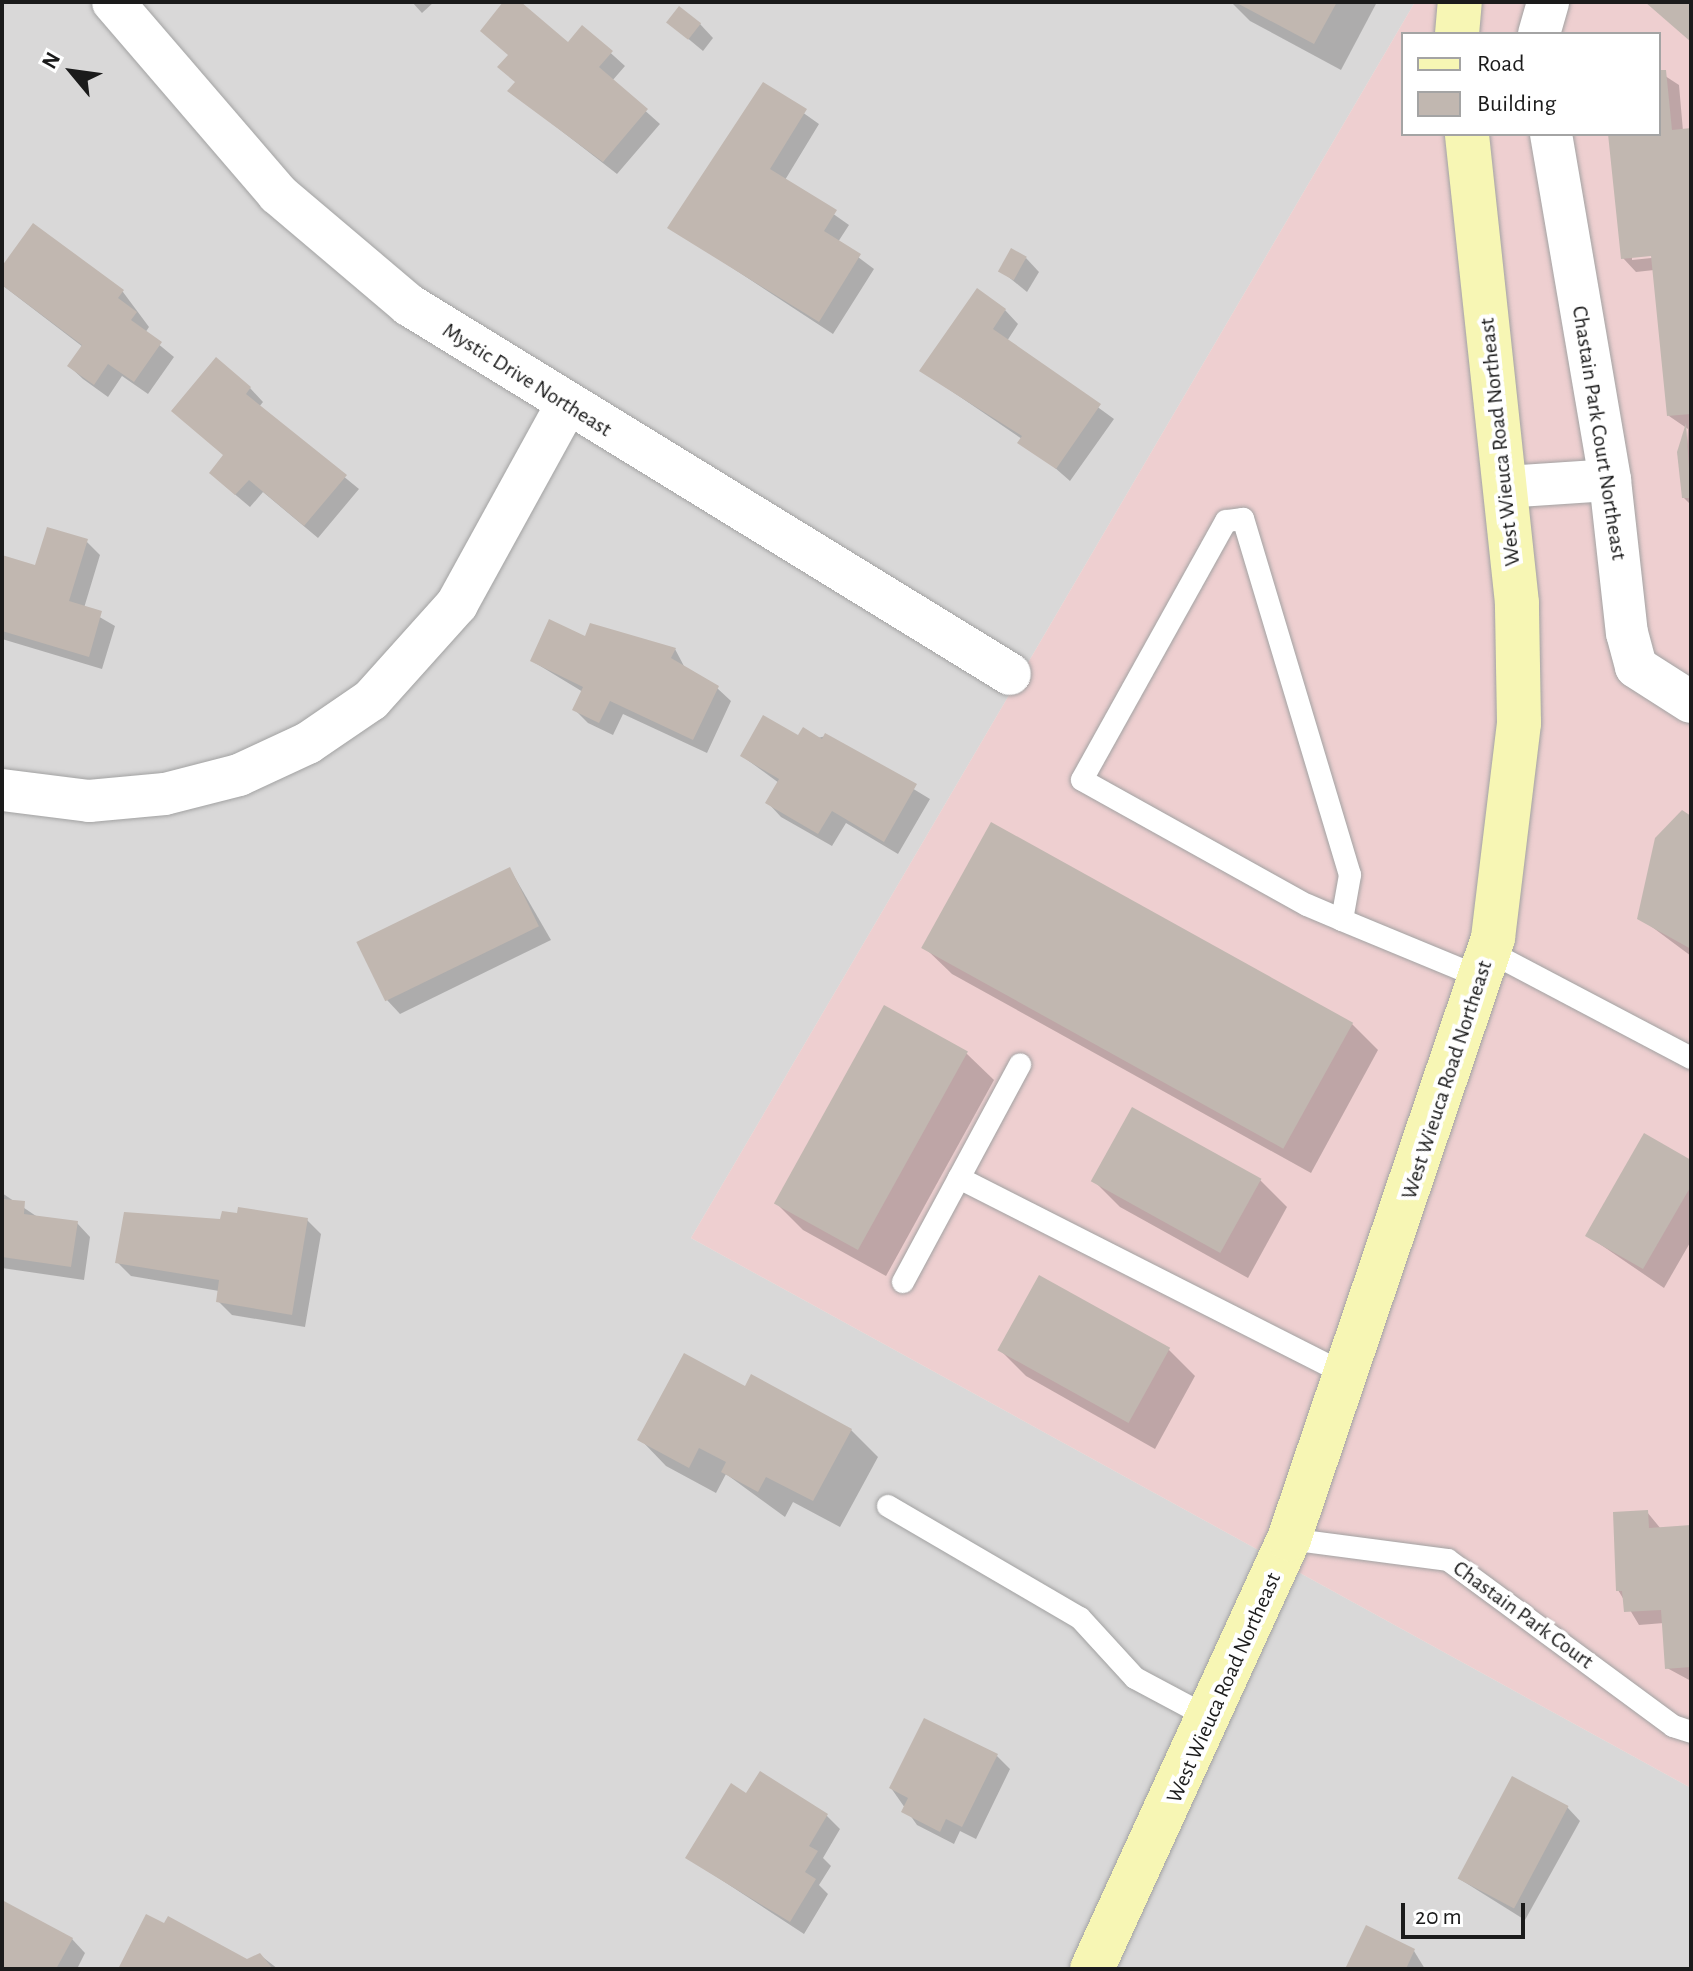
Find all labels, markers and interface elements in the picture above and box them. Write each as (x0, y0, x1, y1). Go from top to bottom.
north arrow (32, 32, 112, 112)
legend (1401, 32, 1661, 136)
text: N (38, 48, 64, 72)
text: Road (1477, 52, 1525, 76)
text: Building (1477, 92, 1556, 116)
street label: Chastain Park Court Northeast (1566, 304, 1632, 562)
street label: Mystic Drive Northeast (438, 317, 616, 443)
street label: West Wieuca Road Northeast (1474, 317, 1526, 567)
street label: West Wieuca Road Northeast (1396, 957, 1498, 1203)
street label: Chastain Park Court (1448, 1555, 1598, 1675)
street label: West Wieuca Road Northeast (1161, 1569, 1287, 1807)
scale bar (1405, 1887, 1529, 1937)
text: 20 m (1415, 1905, 1462, 1929)

